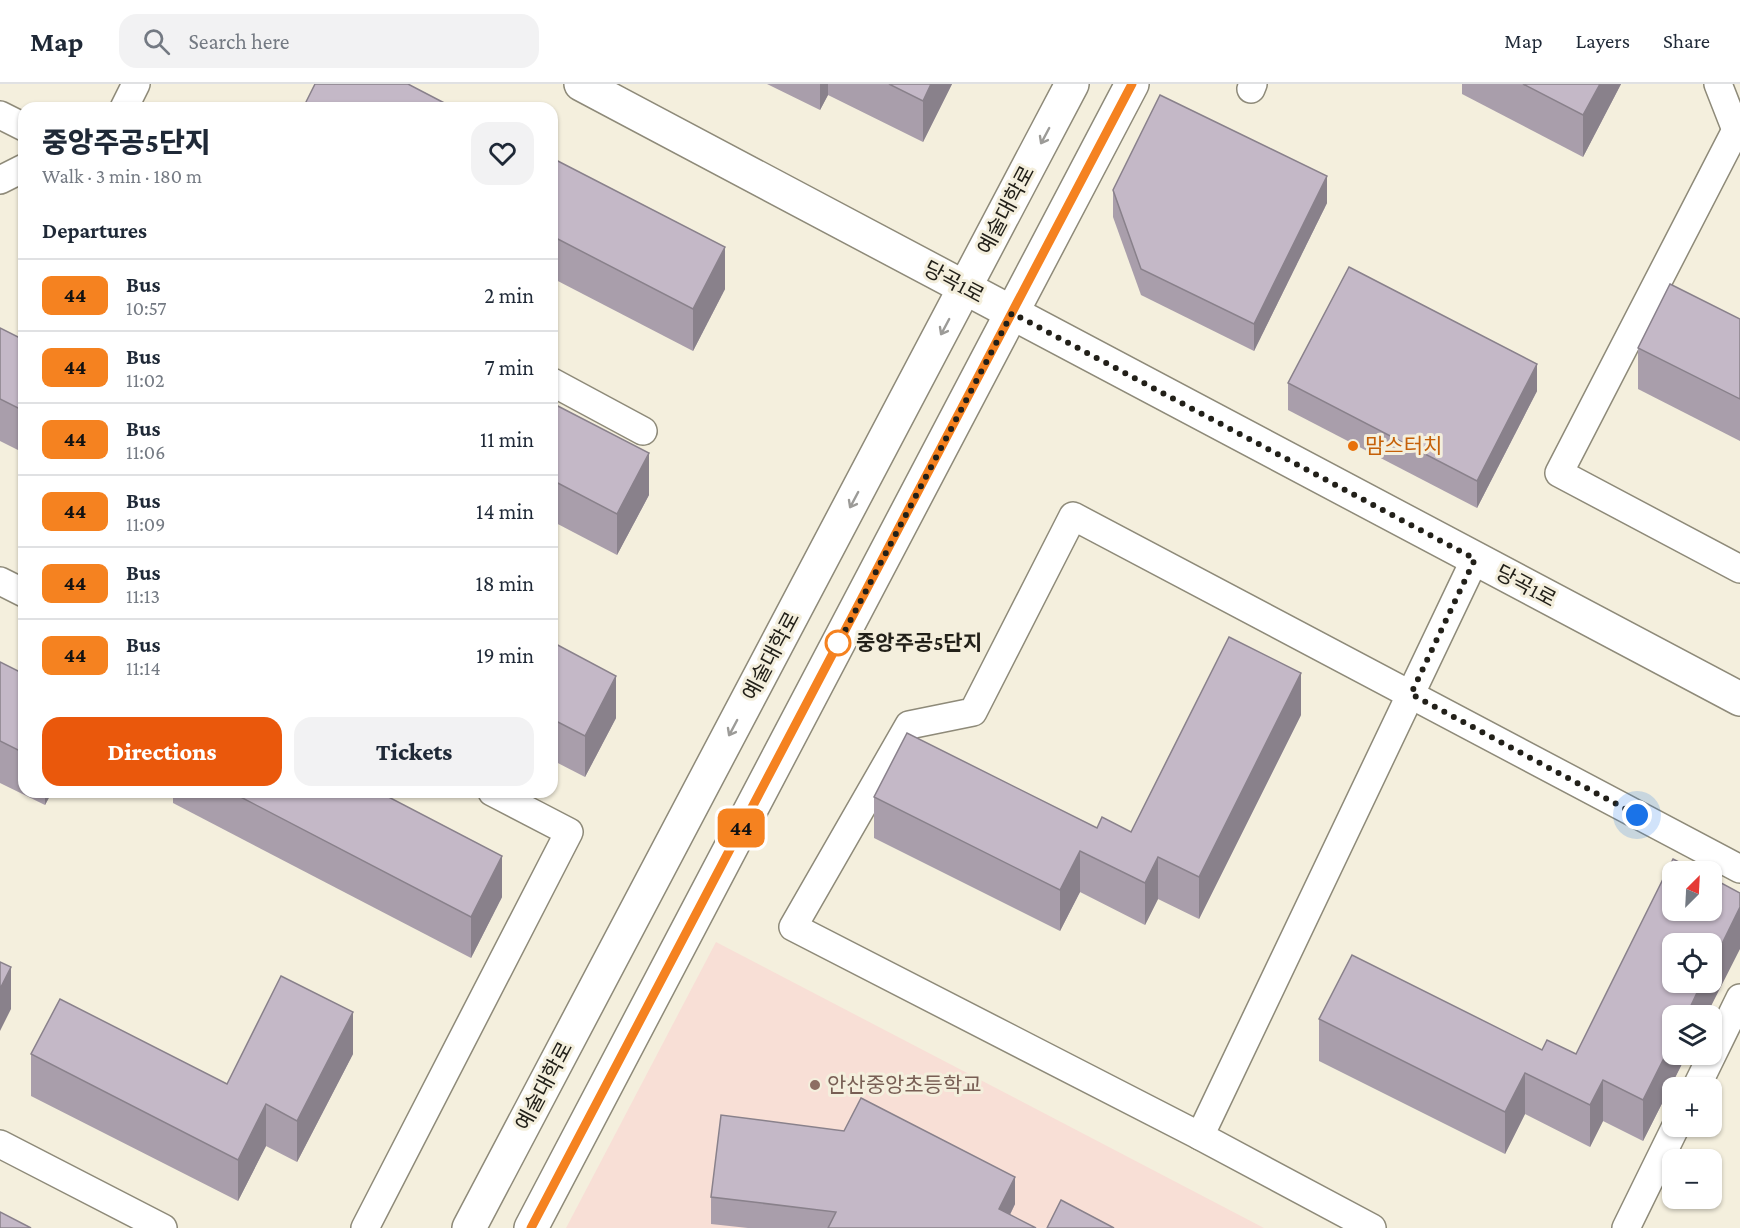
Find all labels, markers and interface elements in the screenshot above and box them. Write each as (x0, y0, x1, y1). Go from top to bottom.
search box (119, 14, 539, 68)
icon: search (140, 25, 173, 58)
text: Map (30, 26, 83, 57)
text: Search here (188, 29, 289, 54)
text: Map (1504, 29, 1543, 53)
text: Layers (1576, 29, 1630, 53)
text: Share (1663, 29, 1710, 53)
button: heart (471, 122, 534, 185)
text: 중앙주공5단지 (42, 127, 211, 158)
one-way arrow (1039, 127, 1051, 144)
street label: 예술대학로 (973, 162, 1039, 258)
text: Walk · 3 min · 180 m (42, 165, 202, 187)
text: Departures (42, 218, 147, 243)
street label: 당곡1로 (920, 256, 988, 308)
text: Bus (126, 272, 160, 297)
text: 44 (64, 283, 86, 307)
text: 2 min (484, 283, 534, 308)
text: 10:57 (126, 297, 167, 319)
one-way arrow (939, 318, 951, 335)
text: Bus (126, 344, 160, 369)
text: 44 (64, 355, 86, 379)
text: 7 min (484, 355, 534, 380)
text: 11:02 (126, 369, 165, 391)
text: Bus (126, 416, 160, 441)
text: 44 (64, 427, 86, 451)
text: 11 min (480, 427, 534, 452)
place label: 맘스터치 (1365, 434, 1442, 458)
marker: 맘스터치 (1346, 439, 1360, 453)
text: 11:06 (126, 441, 165, 463)
text: Bus (126, 488, 160, 513)
one-way arrow (848, 490, 859, 508)
text: 44 (64, 499, 86, 523)
text: 14 min (476, 499, 534, 524)
text: 11:09 (126, 513, 165, 535)
text: Bus (126, 560, 160, 585)
street label: 당곡1로 (1492, 560, 1560, 612)
text: 44 (64, 571, 86, 595)
text: 18 min (475, 571, 534, 596)
text: 11:13 (126, 585, 160, 607)
street label: 예술대학로 (738, 608, 804, 704)
marker: 중앙주공5단지 (825, 630, 851, 656)
place label: 중앙주공5단지 (856, 631, 982, 655)
text: Bus (126, 632, 160, 657)
text: 44 (64, 643, 86, 667)
text: 19 min (476, 643, 534, 668)
text: 11:14 (126, 657, 161, 679)
button: Directions (42, 717, 282, 786)
button: Tickets (294, 717, 534, 786)
one-way arrow (727, 718, 738, 736)
your location (1622, 800, 1652, 830)
line badge: 44 (714, 808, 768, 848)
text: 44 (730, 816, 752, 840)
north arrow (1662, 861, 1722, 921)
map controls (1662, 861, 1722, 1209)
button: locate (1662, 933, 1722, 993)
button: layers (1662, 1005, 1722, 1065)
street label: 예술대학로 (511, 1038, 577, 1134)
place label: 안산중앙초등학교 (827, 1073, 982, 1097)
button: + (1662, 1077, 1722, 1137)
marker: 안산중앙초등학교 (808, 1078, 822, 1092)
button: − (1662, 1149, 1722, 1209)

